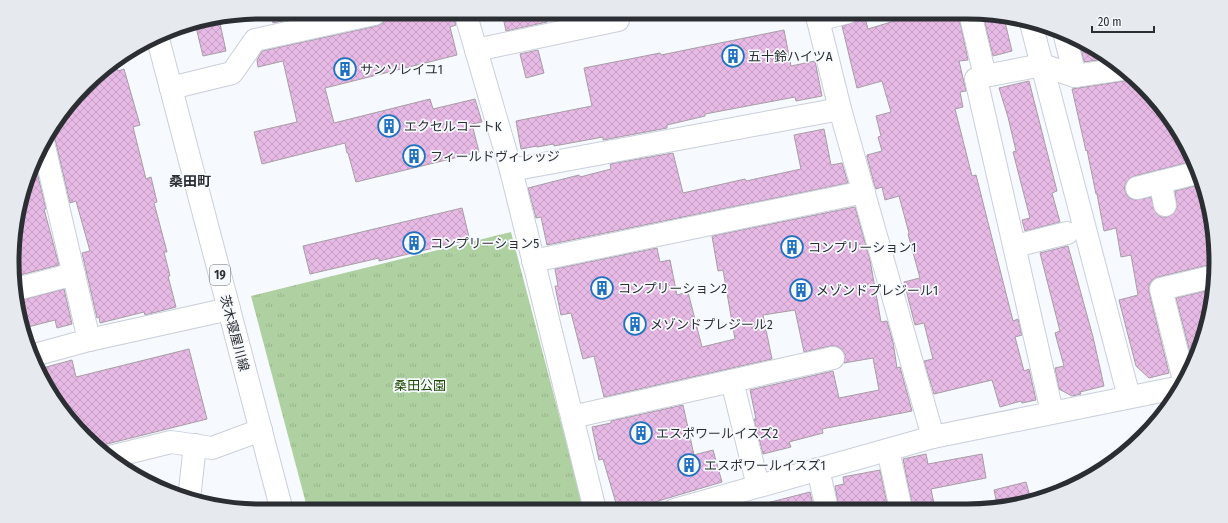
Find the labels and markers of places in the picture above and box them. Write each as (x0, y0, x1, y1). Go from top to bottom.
building icon: 五十鈴ハイツA (720, 43, 746, 69)
place label: 五十鈴ハイツA (748, 49, 833, 64)
building icon: サンソレイユ1 (332, 56, 358, 82)
place label: サンソレイユ1 (360, 62, 443, 77)
building icon: エクセルコートK (376, 113, 402, 139)
place label: エクセルコートK (404, 119, 502, 134)
building icon: フィールドヴィレッジ (401, 143, 427, 169)
place label: フィールドヴィレッジ (430, 149, 560, 164)
building icon: コンプリーション5 (401, 230, 427, 256)
building icon: コンプリーション1 (779, 234, 805, 260)
place label: コンプリーション5 (430, 236, 539, 251)
place label: コンプリーション1 (808, 240, 916, 255)
building icon: コンプリーション2 (589, 275, 615, 301)
building icon: メゾンドプレジール1 (788, 277, 814, 303)
place label: コンプリーション2 (618, 281, 727, 296)
place label: メゾンドプレジール1 (816, 283, 938, 298)
building icon: メゾンドプレジール2 (622, 311, 648, 337)
place label: メゾンドプレジール2 (650, 317, 773, 332)
building icon: エスポワールイスズ2 (628, 420, 654, 446)
place label: エスポワールイスズ2 (656, 426, 779, 441)
building icon: エスポワールイスズ1 (676, 452, 702, 478)
place label: エスポワールイスズ1 (704, 458, 826, 473)

